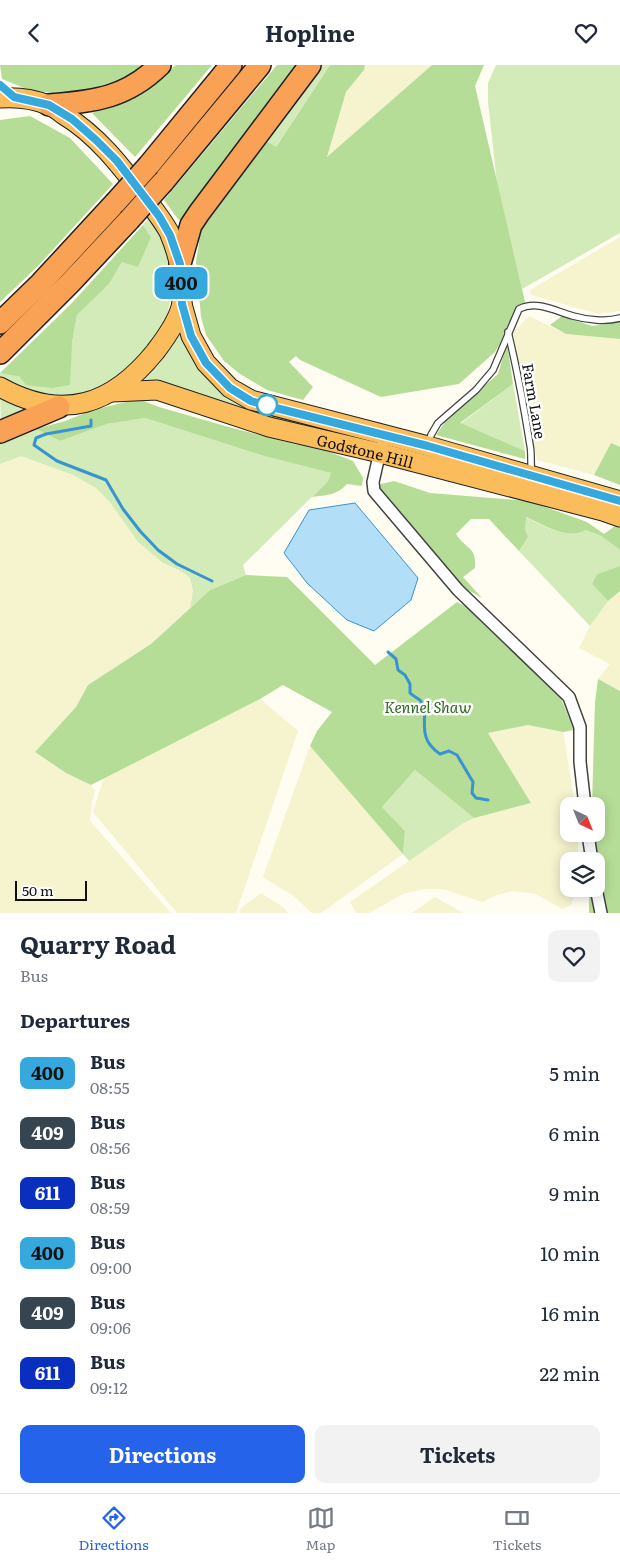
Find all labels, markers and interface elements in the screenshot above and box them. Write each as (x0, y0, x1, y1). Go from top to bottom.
text: Hopline (265, 16, 355, 49)
icon: back (20, 19, 48, 47)
icon: heart (572, 19, 600, 47)
line badge: 400 (152, 267, 210, 299)
text: 400 (164, 269, 198, 296)
street label: Farm Lane (517, 361, 553, 441)
unlabelled marker (256, 394, 278, 416)
street label: Godstone Hill (315, 427, 416, 473)
park label: Kennel Shaw (384, 695, 472, 718)
north arrow (560, 797, 605, 843)
map controls (560, 797, 605, 897)
button: layers (560, 852, 605, 897)
scale bar (15, 878, 88, 901)
text: 50 m (22, 880, 54, 900)
text: Quarry Road (20, 926, 176, 961)
button: heart (548, 930, 600, 982)
text: Bus (20, 963, 48, 987)
text: Departures (20, 1006, 130, 1034)
text: Bus (90, 1047, 125, 1075)
text: 400 (31, 1059, 64, 1086)
text: 5 min (549, 1059, 600, 1087)
text: 08:55 (90, 1075, 130, 1099)
text: Bus (90, 1107, 125, 1135)
text: 409 (31, 1119, 64, 1146)
text: 6 min (549, 1119, 600, 1147)
text: 08:56 (90, 1135, 130, 1159)
text: Bus (90, 1167, 125, 1195)
text: 611 (35, 1179, 60, 1206)
text: 9 min (549, 1179, 600, 1207)
text: 08:59 (90, 1195, 130, 1219)
text: Bus (90, 1227, 125, 1255)
text: 400 (31, 1239, 64, 1266)
text: 10 min (540, 1239, 600, 1267)
text: 09:00 (90, 1255, 131, 1279)
text: Bus (90, 1287, 125, 1315)
text: 409 (31, 1299, 64, 1326)
text: 16 min (541, 1299, 600, 1327)
text: 09:06 (90, 1315, 131, 1339)
text: Bus (90, 1347, 125, 1375)
text: 611 (35, 1359, 60, 1386)
text: 22 min (540, 1359, 600, 1387)
text: 09:12 (90, 1375, 128, 1399)
button: Directions (20, 1425, 305, 1483)
button: Tickets (315, 1425, 600, 1483)
tab: Directions (79, 1504, 149, 1554)
tab: Map (306, 1504, 335, 1554)
tab: Tickets (493, 1504, 541, 1554)

